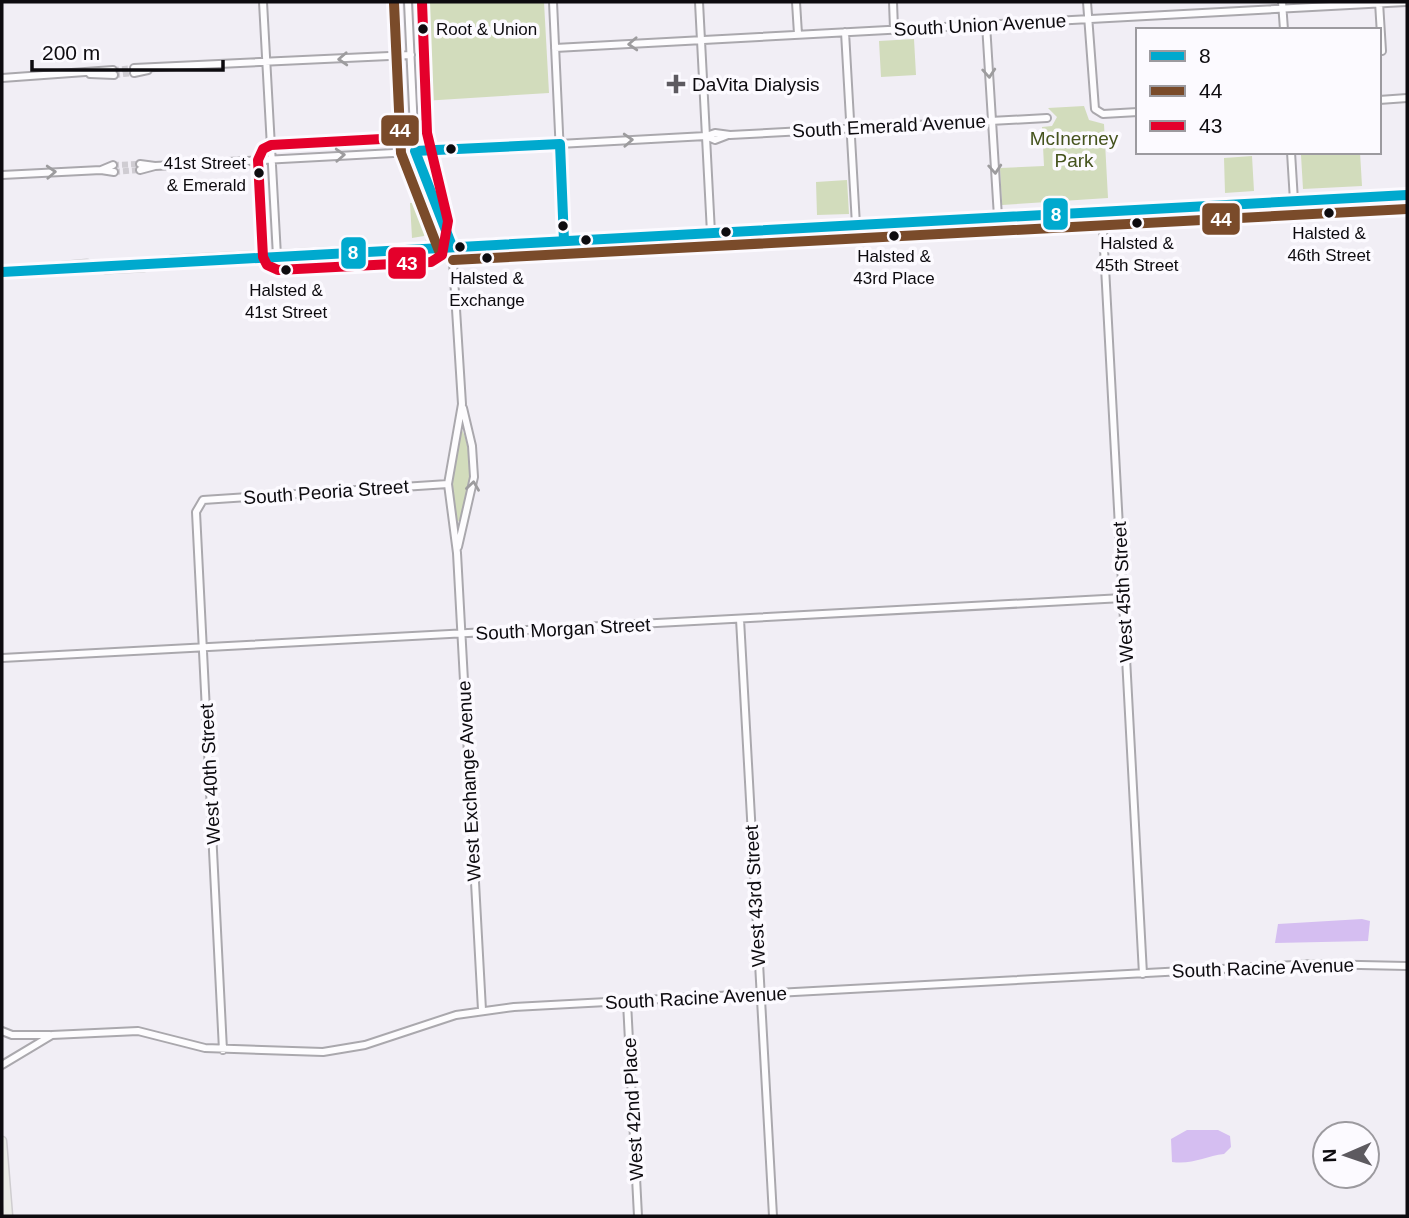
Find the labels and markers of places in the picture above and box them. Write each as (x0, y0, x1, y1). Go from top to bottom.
place label: Root & Union (436, 20, 537, 39)
marker: Root & Union (416, 22, 430, 36)
marker: DaVita Dialysis (666, 74, 686, 94)
place label: DaVita Dialysis (692, 74, 819, 95)
unlabelled marker (444, 142, 458, 156)
place label: 41st Street & Emerald (164, 154, 246, 195)
marker: 41st Street & Emerald (252, 166, 266, 180)
marker: Halsted & 46th Street (1322, 206, 1336, 220)
marker: Halsted & 45th Street (1130, 216, 1144, 230)
unlabelled marker (556, 219, 570, 233)
place label: Halsted & 46th Street (1287, 224, 1371, 265)
unlabelled marker (719, 225, 733, 239)
marker: Halsted & 43rd Place (887, 229, 901, 243)
unlabelled marker (579, 233, 593, 247)
place label: Halsted & 45th Street (1095, 234, 1179, 275)
unlabelled marker (453, 240, 467, 254)
place label: Halsted & 43rd Place (853, 247, 935, 288)
marker: Halsted & Exchange (480, 251, 494, 265)
marker: Halsted & 41st Street (279, 263, 293, 277)
place label: Halsted & Exchange (449, 269, 525, 310)
place label: Halsted & 41st Street (245, 281, 327, 322)

